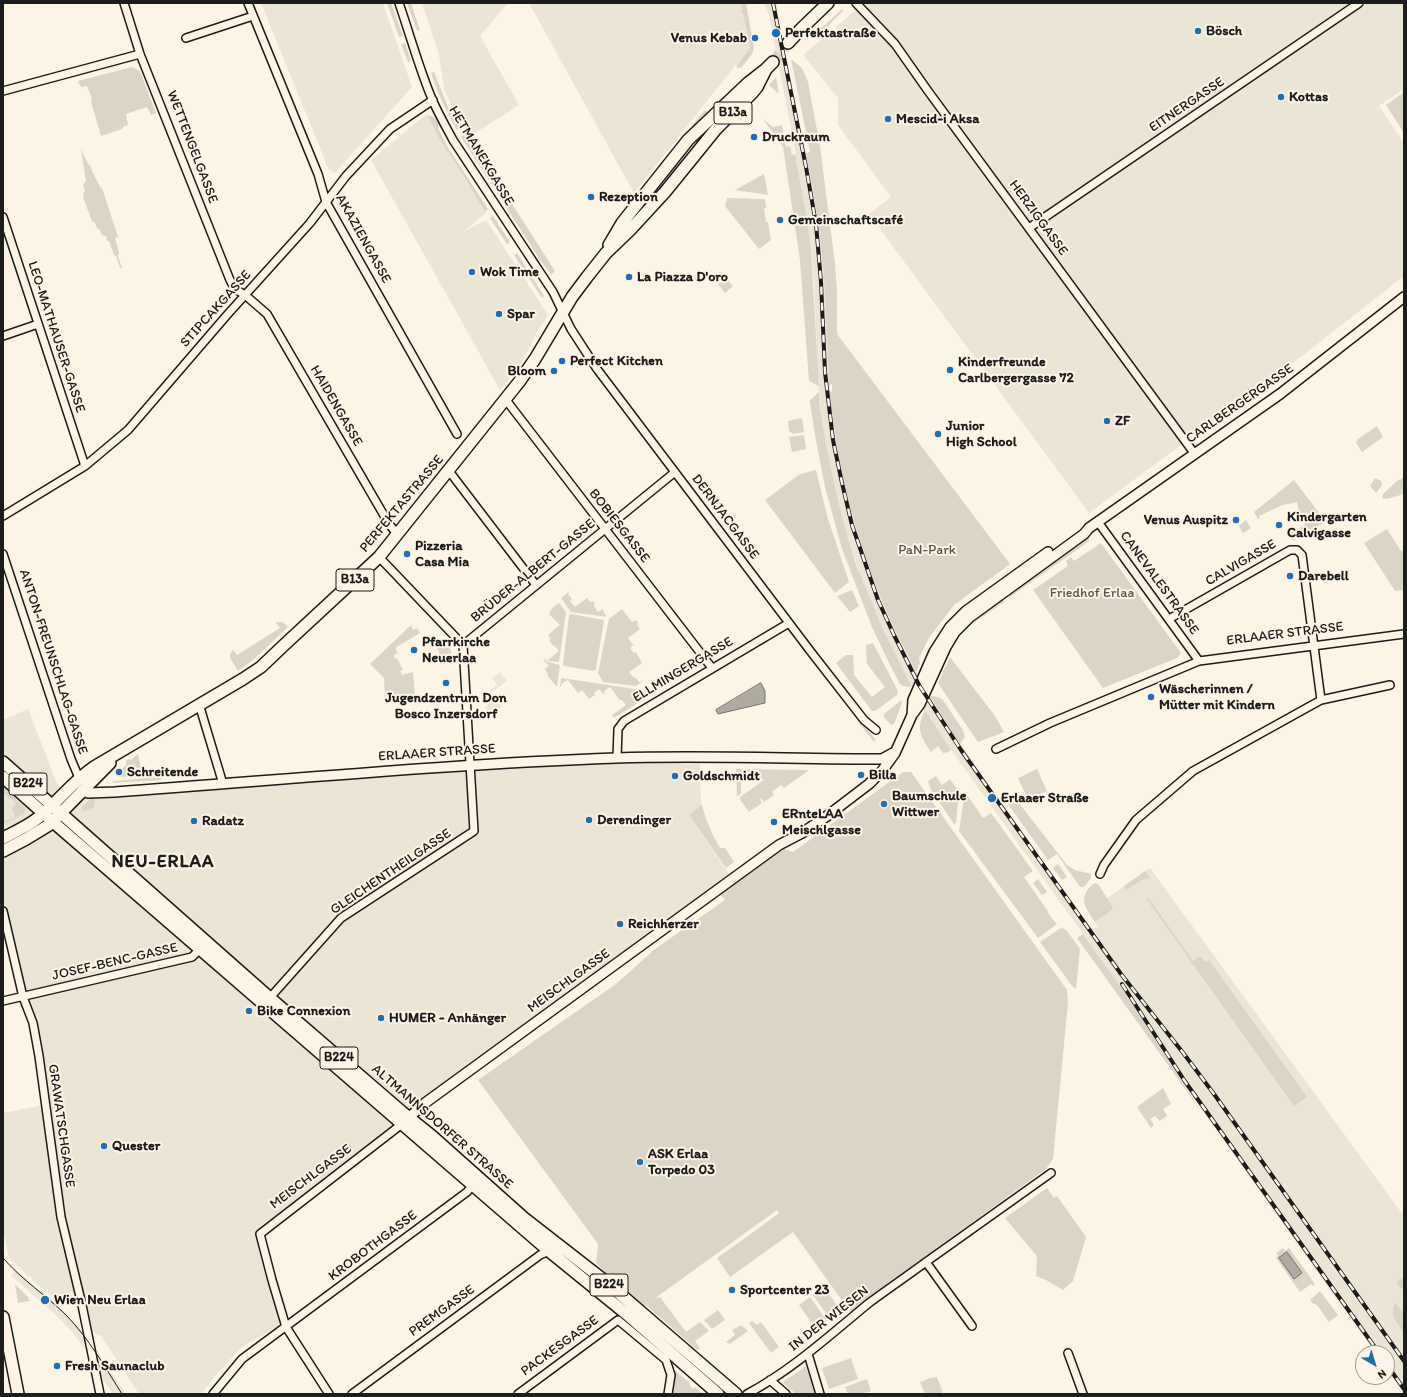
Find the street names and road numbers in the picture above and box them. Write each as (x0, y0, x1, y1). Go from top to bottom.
street label: EITNERGASSE (1146, 74, 1228, 136)
street label: WETTENGELGASSE (163, 88, 221, 206)
road number: B13a (714, 102, 752, 124)
street label: HETMANEKGASSE (445, 103, 517, 209)
street label: HERZIGGASSE (1005, 177, 1071, 259)
street label: AKAZIENGASSE (332, 191, 394, 287)
street label: LEO-MATHAUSER-GASSE (24, 259, 88, 415)
street label: STIPCAKGASSE (177, 267, 255, 351)
street label: CARLBERGERGASSE (1183, 361, 1297, 447)
street label: HAIDENGASSE (306, 363, 366, 449)
street label: PERFEKTASTRASSE (356, 452, 448, 556)
street label: DERNJACGASSE (688, 471, 762, 563)
street label: BOBIESGASSE (585, 486, 653, 566)
street label: BRÜDER-ALBERT-GASSE (467, 516, 599, 626)
street label: CANEVALESTRASSE (1116, 528, 1202, 638)
street label: CALVIGASSE (1203, 536, 1279, 590)
street label: ANTON-FREUNSCHLAG-GASSE (15, 567, 91, 757)
road number: B13a (336, 569, 374, 591)
street label: ERLAAER STRASSE (1226, 618, 1344, 650)
street label: ELLMINGERGASSE (630, 633, 736, 707)
street label: ERLAAER STRASSE (378, 741, 496, 765)
road number: B224 (9, 773, 47, 795)
street label: GLEICHENTHEILGASSE (327, 825, 455, 919)
street label: JOSEF-BENC-GASSE (51, 939, 179, 985)
street label: MEISCHLGASSE (524, 945, 614, 1017)
road number: B224 (320, 1047, 358, 1069)
street label: ALTMANNSDORFER STRASSE (368, 1061, 516, 1193)
street label: GRAWATSCHGASSE (44, 1063, 78, 1189)
street label: MEISCHLGASSE (267, 1141, 355, 1213)
street label: KROBOTHGASSE (325, 1207, 421, 1285)
road number: B224 (590, 1274, 628, 1296)
street label: PREMGASSE (406, 1281, 478, 1341)
street label: IN DER WIESEN (786, 1283, 872, 1355)
street label: PACKESGASSE (518, 1312, 602, 1380)

